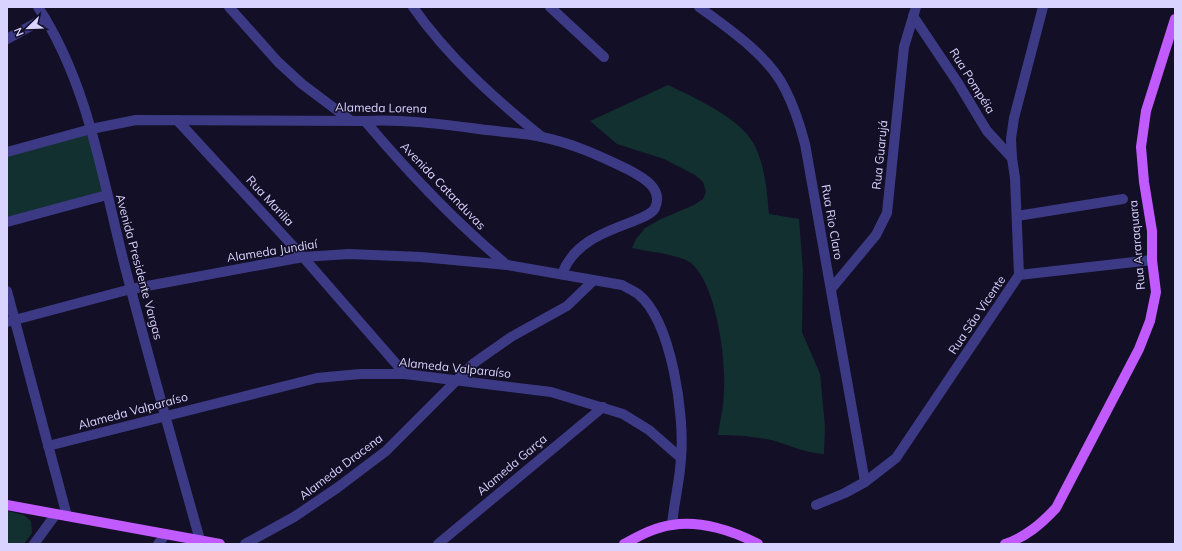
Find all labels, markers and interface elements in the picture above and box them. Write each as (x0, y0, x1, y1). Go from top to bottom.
north arrow (8, 8, 48, 48)
text: N (11, 25, 27, 38)
street label: Rua Pompéia (946, 45, 998, 116)
street label: Alameda Lorena (335, 99, 427, 116)
street label: Rua Guarujá (868, 119, 891, 190)
street label: Avenida Catanduvas (398, 139, 489, 233)
street label: Rua Marilia (243, 172, 297, 229)
street label: Rua Rio Claro (818, 183, 847, 261)
street label: Avenida Presidente Vargas (113, 192, 166, 341)
street label: Rua Araraquara (1125, 199, 1148, 291)
street label: Alameda Jundiaí (226, 236, 319, 265)
street label: Rua São Vicente (945, 273, 1008, 357)
street label: Alameda Valparaíso (398, 354, 512, 381)
street label: Alameda Valparaíso (76, 389, 189, 432)
street label: Alameda Dracena (296, 430, 385, 503)
street label: Alameda Garça (474, 431, 550, 498)

